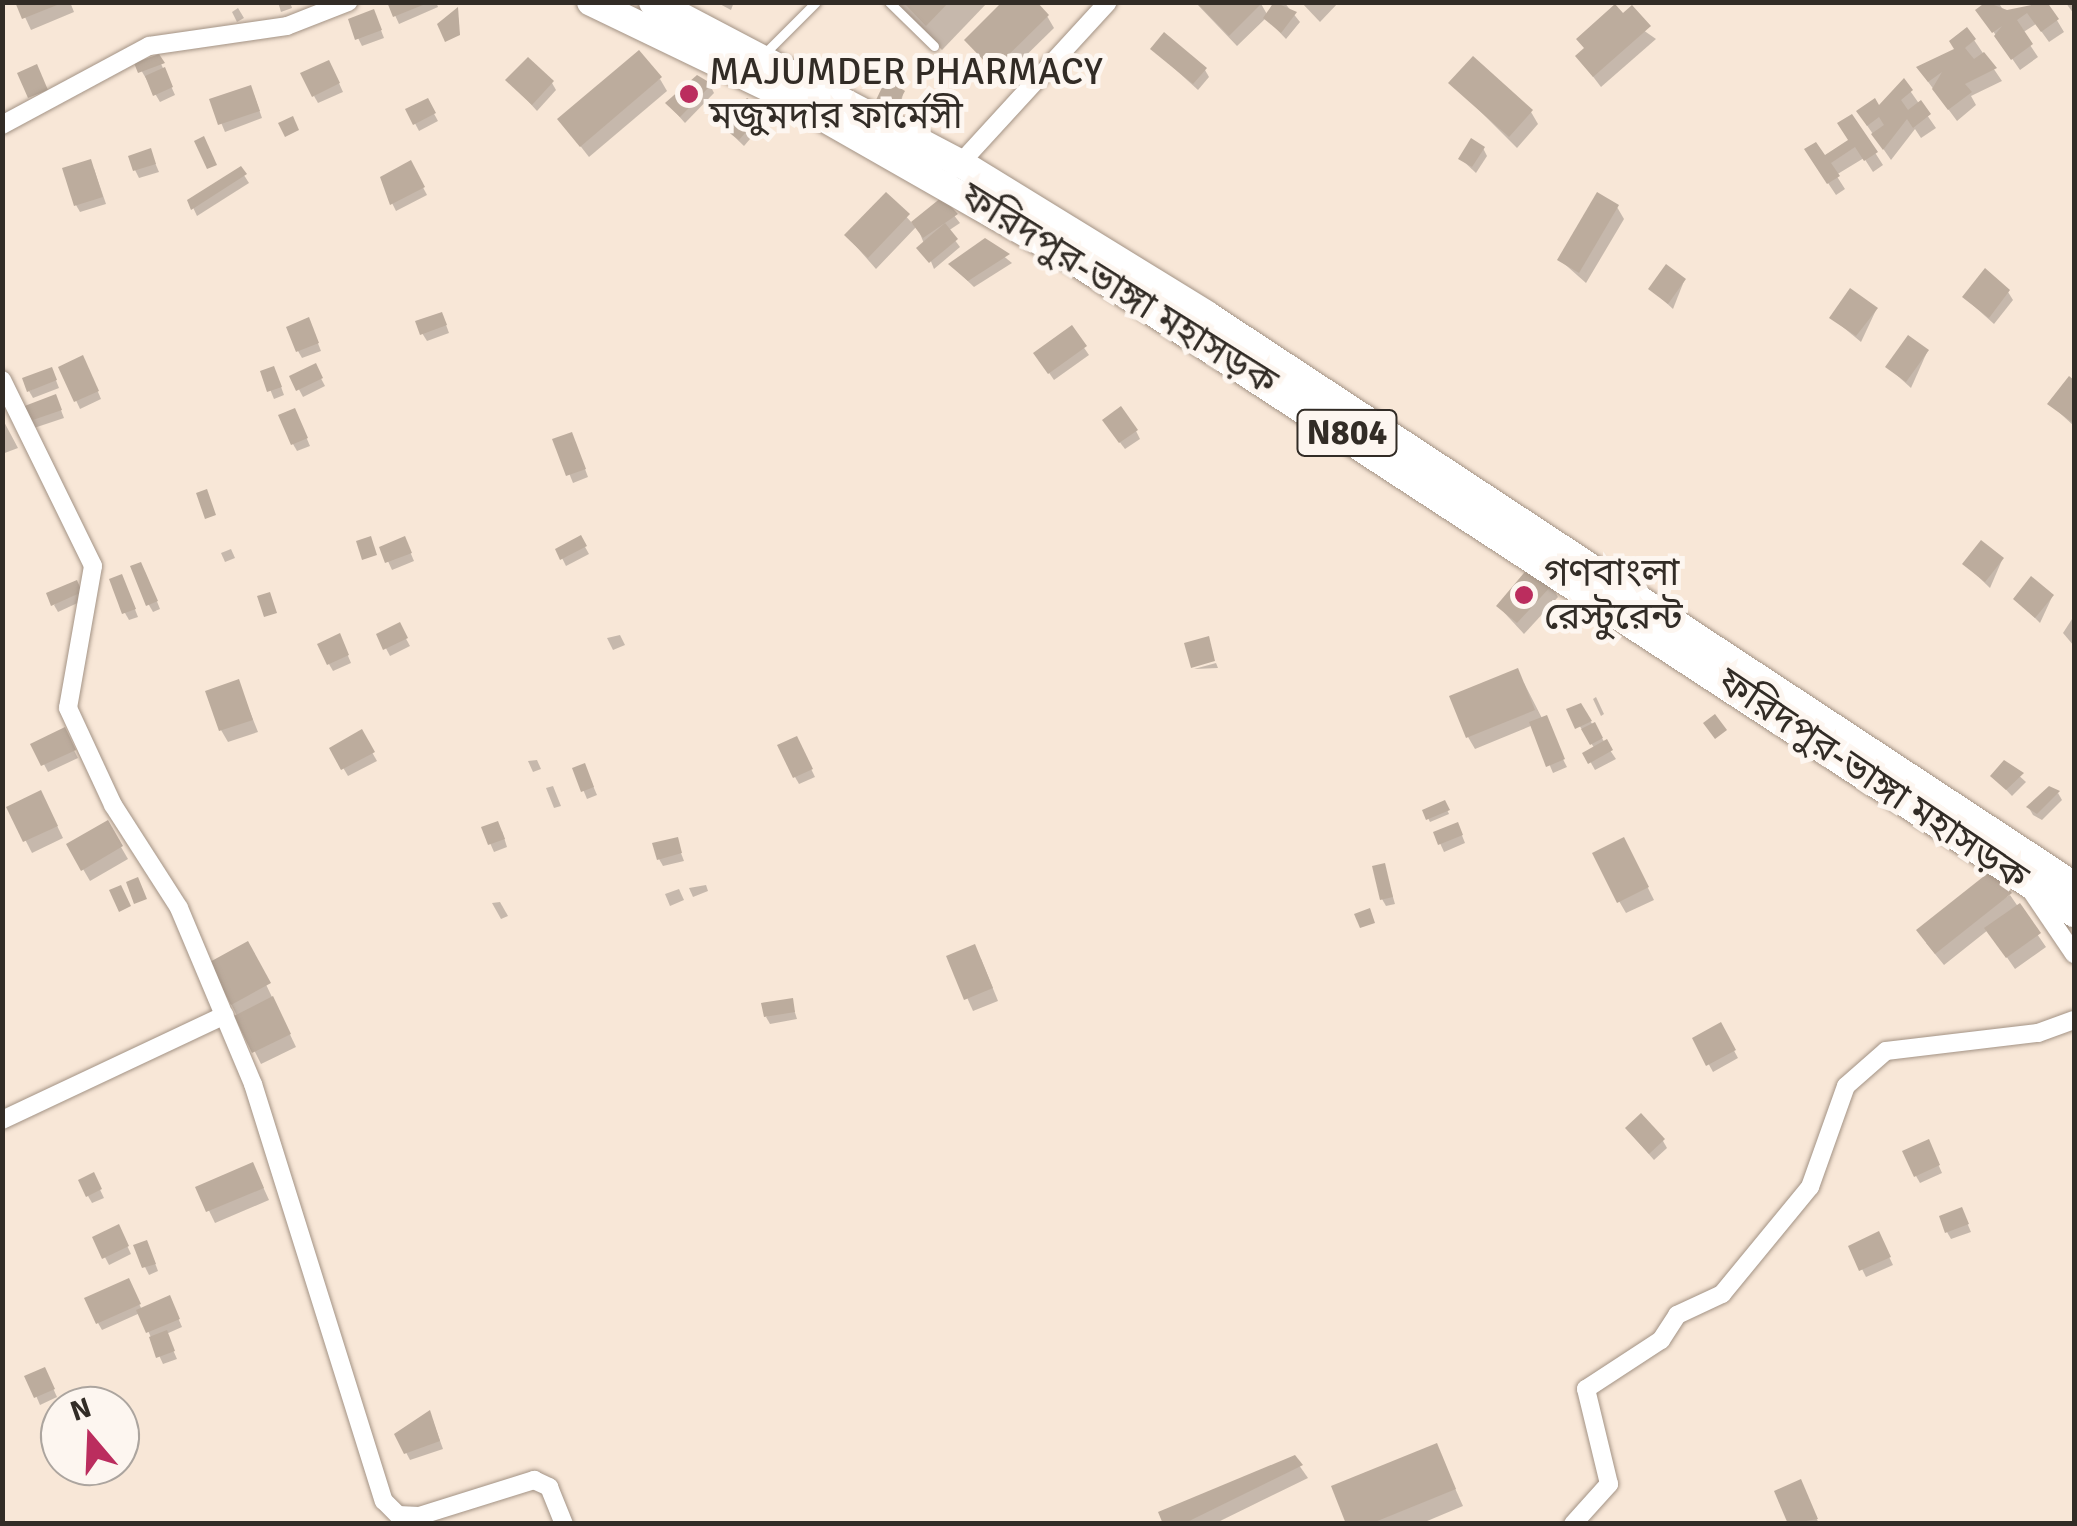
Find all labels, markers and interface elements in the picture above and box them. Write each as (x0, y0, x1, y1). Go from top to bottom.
place label: MAJUMDER PHARMACY মজুমদার ফার্মেসী (709, 49, 1103, 138)
marker: MAJUMDER PHARMACY মজুমদার ফার্মেসী (678, 83, 700, 105)
street label: ফরিদপুর-ভাঙ্গা মহাসড়ক (952, 173, 1286, 405)
road number: N804 (1294, 403, 1400, 463)
place label: গণবাংলা রেস্টুরেন্ট (1544, 550, 1683, 640)
marker: গণবাংলা রেস্টুরেন্ট (1513, 584, 1535, 606)
street label: ফরিদপুর-ভাঙ্গা মহাসড়ক (1709, 658, 2037, 900)
north arrow (40, 1386, 140, 1486)
text: N (66, 1390, 96, 1429)

